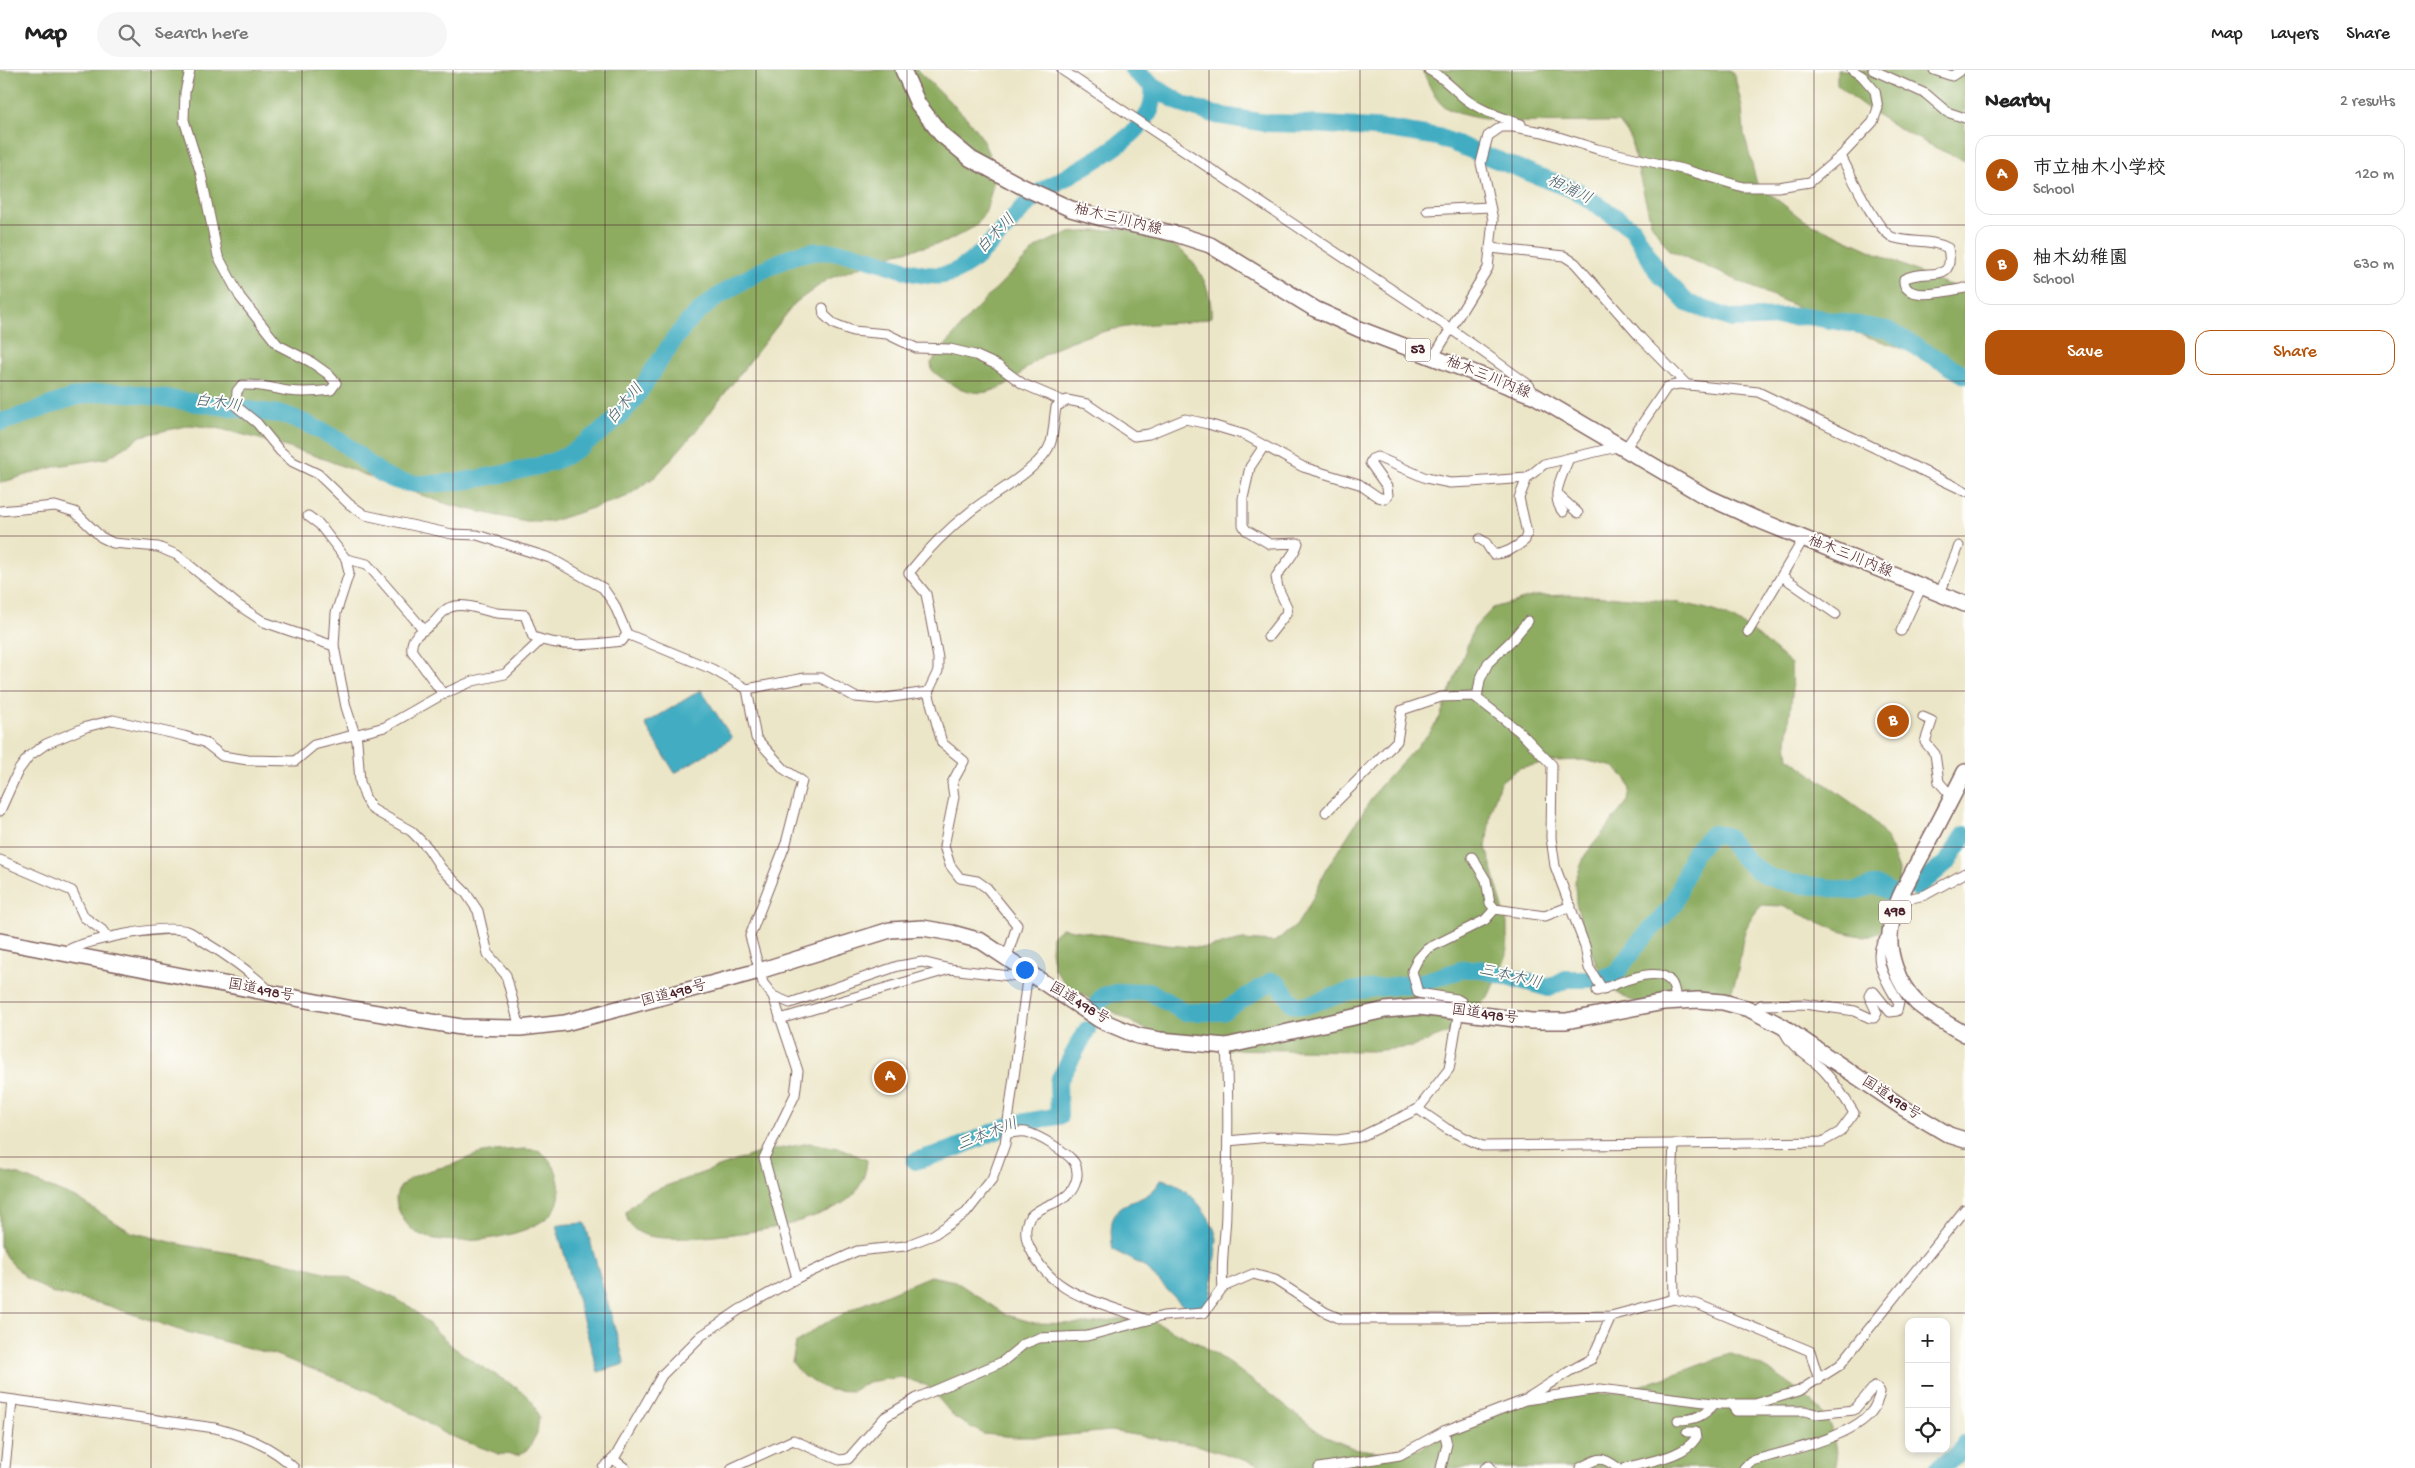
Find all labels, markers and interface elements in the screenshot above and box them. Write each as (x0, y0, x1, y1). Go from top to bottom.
search box (97, 12, 447, 57)
text: Map (25, 20, 67, 49)
icon: search (115, 21, 143, 49)
text: Search here (155, 23, 248, 46)
text: Map (2211, 24, 2243, 45)
text: Layers (2271, 24, 2318, 45)
text: Share (2346, 24, 2390, 45)
text: Nearby (1985, 90, 2050, 115)
text: 2 results (2340, 93, 2395, 112)
text: 市立柚木小学校 (2033, 158, 2166, 181)
text: A (1997, 166, 2007, 185)
text: 120 m (2355, 166, 2394, 185)
water label: 相浦川 (1543, 171, 1595, 210)
text: School (2033, 181, 2075, 200)
street label: 柚木三川内線 (1072, 199, 1164, 240)
water label: 白木川 (973, 210, 1021, 259)
text: 柚木幼稚園 (2033, 248, 2128, 271)
text: B (1998, 256, 2006, 275)
text: 630 m (2353, 256, 2394, 275)
text: School (2033, 271, 2075, 290)
button: Save (1985, 330, 2185, 375)
button: Share (2195, 330, 2395, 375)
road number: 53 (1406, 338, 1430, 362)
street label: 柚木三川内線 (1443, 352, 1533, 403)
water label: 白木川 (603, 380, 649, 429)
water label: 白木川 (193, 391, 243, 418)
street label: 柚木三川内線 (1805, 531, 1895, 582)
pin: B (1877, 702, 1909, 740)
road number: 498 (1879, 900, 1911, 924)
your location (1012, 957, 1038, 983)
water label: 三本木川 (1477, 961, 1544, 994)
street label: 国道498号 (226, 976, 296, 1006)
street label: 国道498号 (639, 977, 709, 1011)
street label: 国道498号 (1045, 979, 1113, 1029)
street label: 国道498号 (1450, 1001, 1520, 1029)
pin: A (874, 1058, 906, 1096)
street label: 国道498号 (1858, 1073, 1924, 1125)
water label: 三本木川 (954, 1115, 1021, 1156)
map controls (1905, 1318, 1950, 1453)
button: + (1905, 1318, 1950, 1363)
button: − (1905, 1363, 1950, 1408)
button: locate (1905, 1408, 1950, 1453)

